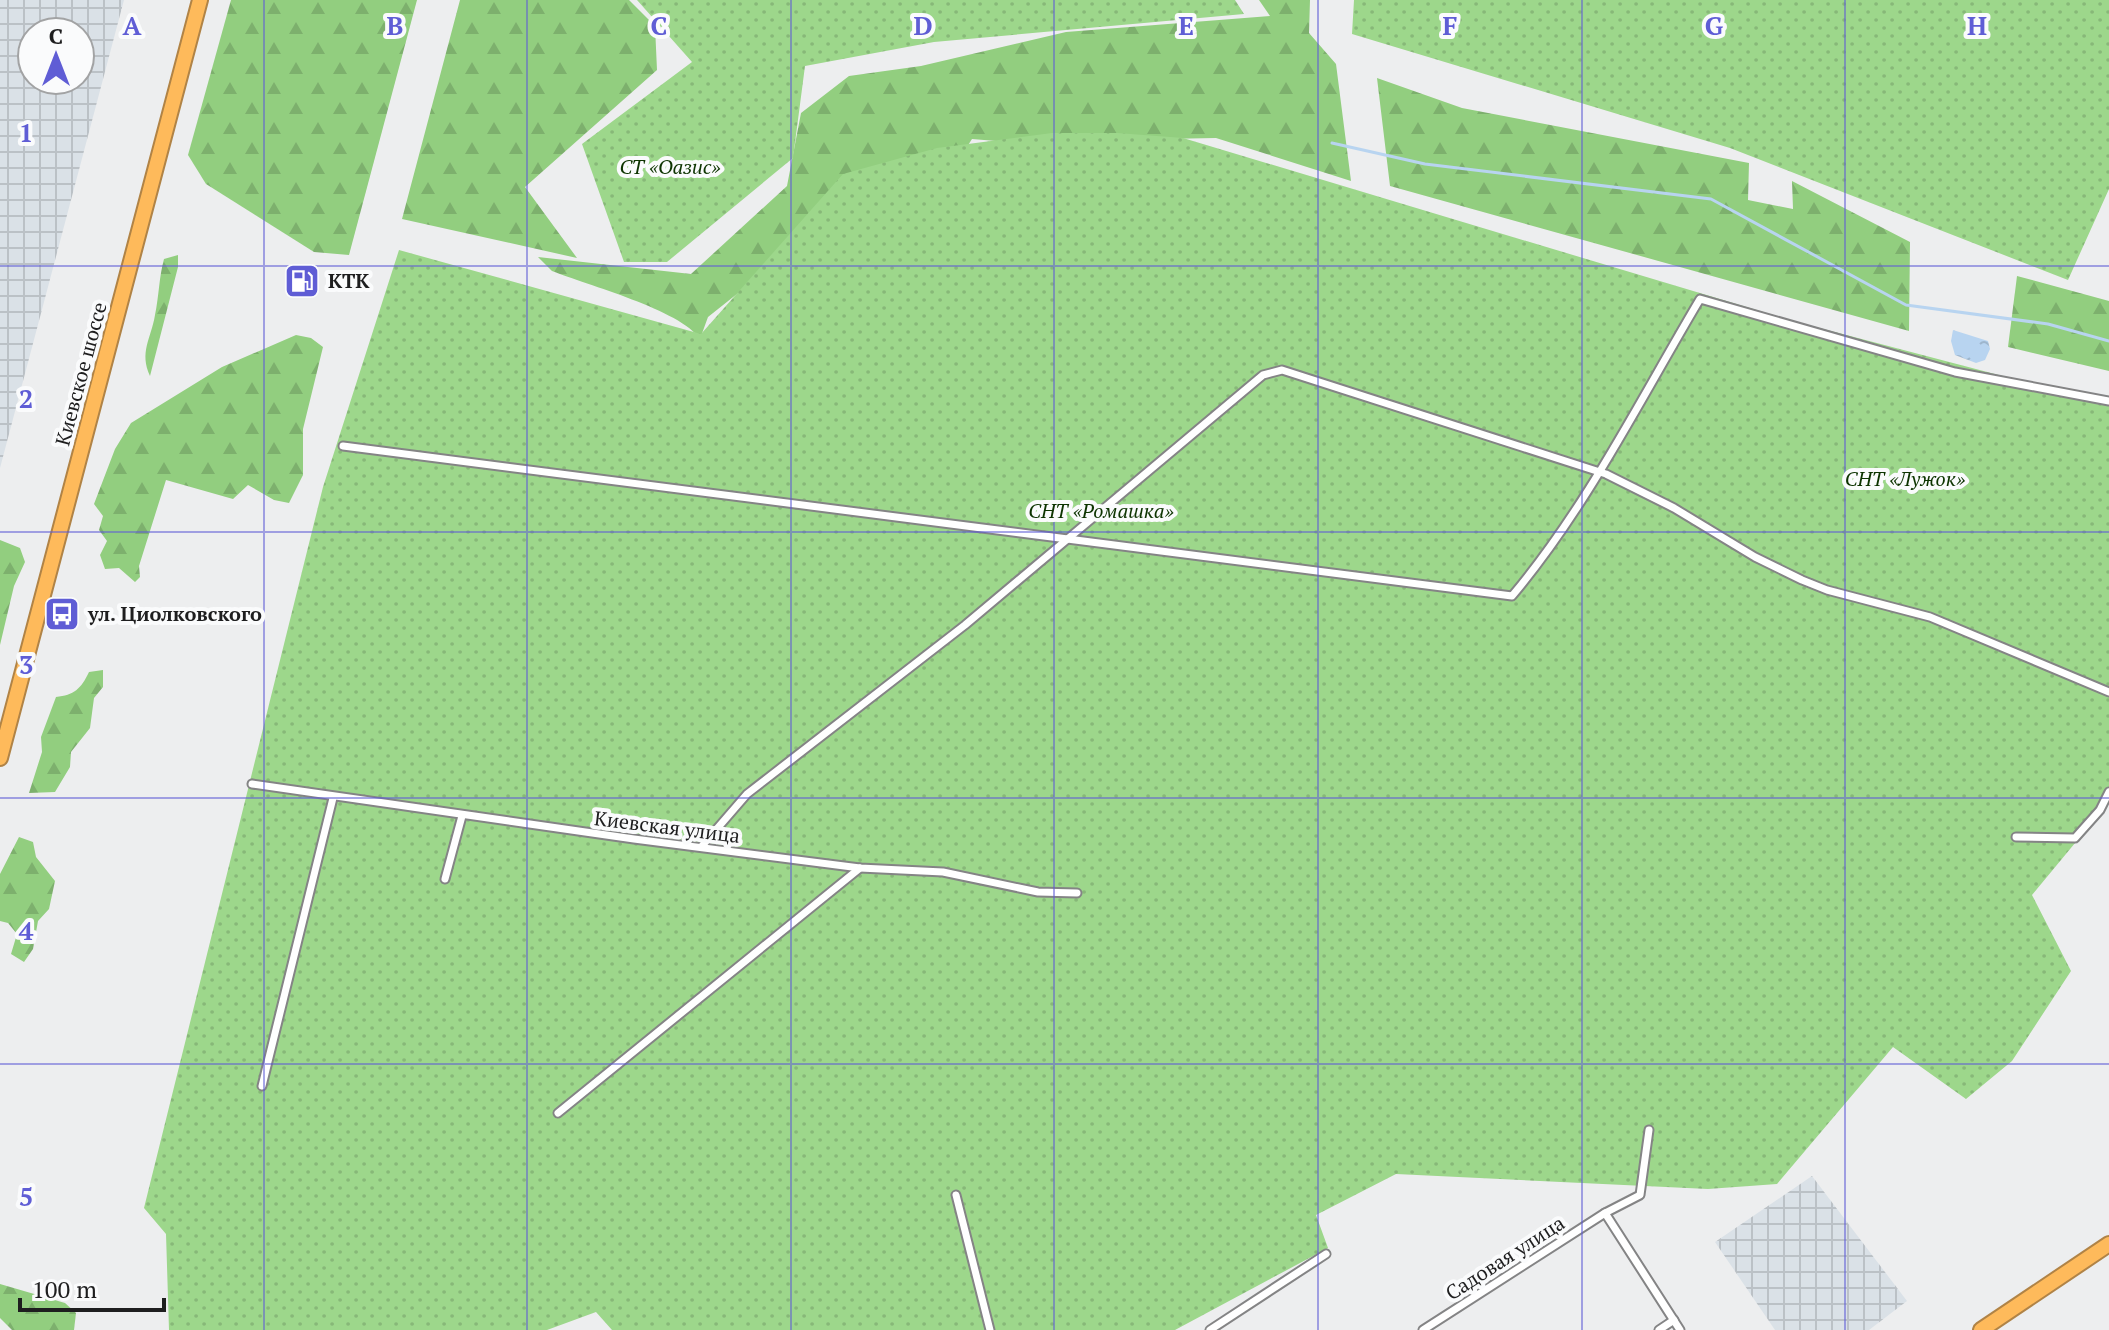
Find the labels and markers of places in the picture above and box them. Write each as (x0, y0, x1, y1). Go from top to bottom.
fuel station icon: КТК (283, 262, 321, 300)
place label: КТК (328, 267, 370, 294)
bus stop icon: ул. Циолковского (43, 595, 81, 633)
place label: ул. Циолковского (87, 600, 262, 627)

